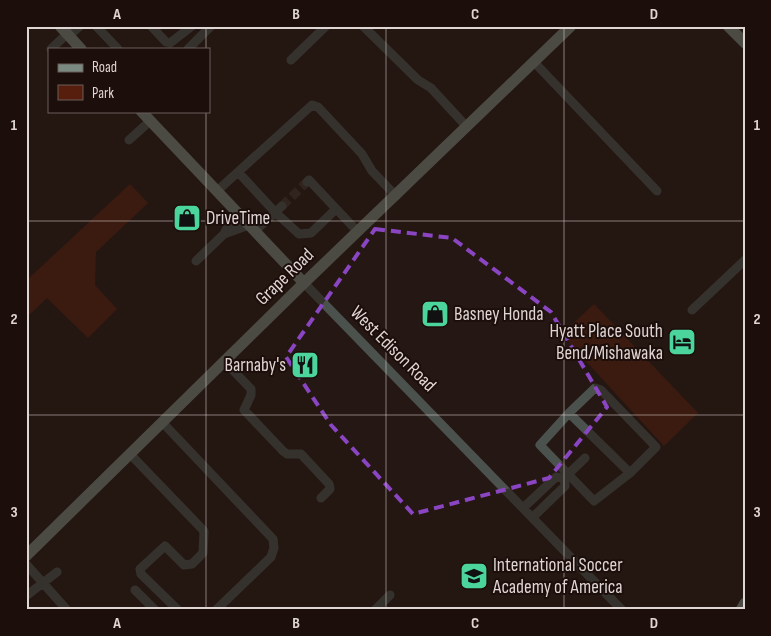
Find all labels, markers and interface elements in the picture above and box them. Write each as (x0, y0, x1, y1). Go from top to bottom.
text: A (112, 5, 121, 24)
text: B (292, 5, 300, 24)
text: C (471, 5, 479, 24)
text: D (650, 5, 658, 24)
legend (48, 48, 210, 112)
text: Road (92, 58, 117, 77)
text: Park (92, 84, 114, 103)
text: 1 (11, 116, 18, 135)
text: 1 (754, 116, 761, 135)
shop icon: DriveTime (172, 203, 202, 233)
place label: DriveTime (206, 207, 270, 230)
street label: Grape Road (251, 244, 319, 310)
shop icon: Basney Honda (420, 299, 450, 329)
street label: West Edison Road (345, 301, 441, 397)
place label: Basney Honda (454, 303, 544, 326)
text: 2 (10, 310, 18, 329)
text: 2 (753, 310, 761, 329)
place label: Hyatt Place South Bend/Mishawaka (549, 320, 663, 365)
hotel icon: Hyatt Place South Bend/Mishawaka (667, 327, 697, 357)
restaurant icon: Barnaby's (290, 350, 320, 380)
place label: Barnaby's (224, 354, 286, 377)
text: 3 (10, 503, 18, 522)
text: 3 (753, 503, 761, 522)
place label: International Soccer Academy of America (492, 554, 623, 599)
school or university icon: International Soccer Academy of America (459, 561, 489, 591)
text: A (112, 614, 121, 633)
text: B (292, 614, 300, 633)
text: C (471, 614, 479, 633)
text: D (650, 614, 658, 633)

